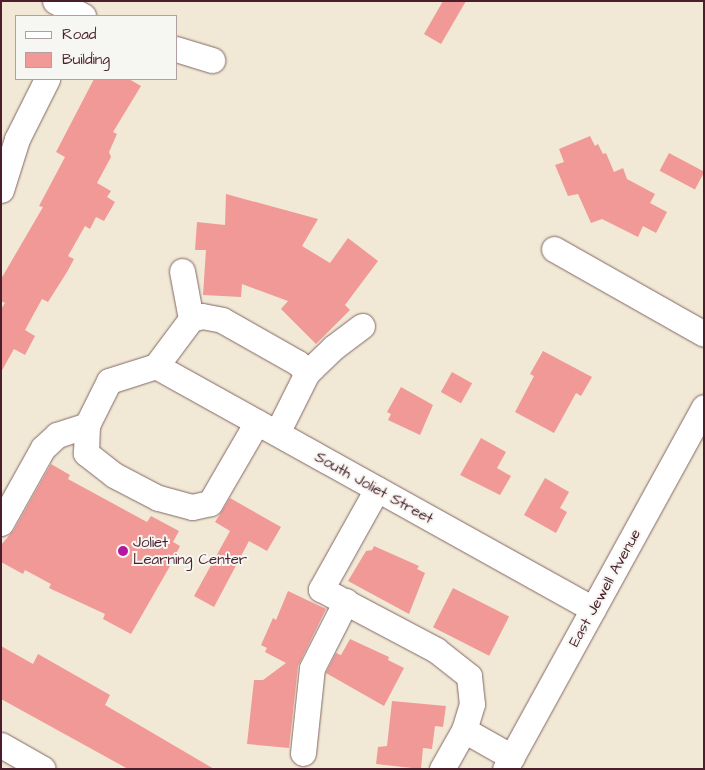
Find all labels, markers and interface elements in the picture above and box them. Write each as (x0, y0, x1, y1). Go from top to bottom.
legend (15, 15, 178, 80)
text: Road (62, 24, 96, 45)
text: Building (62, 49, 110, 70)
street label: South Joliet Street (312, 448, 436, 528)
street label: East Jewell Avenue (565, 526, 645, 650)
place label: Joliet Learning Center (133, 533, 247, 568)
marker: Joliet Learning Center (117, 545, 129, 557)

